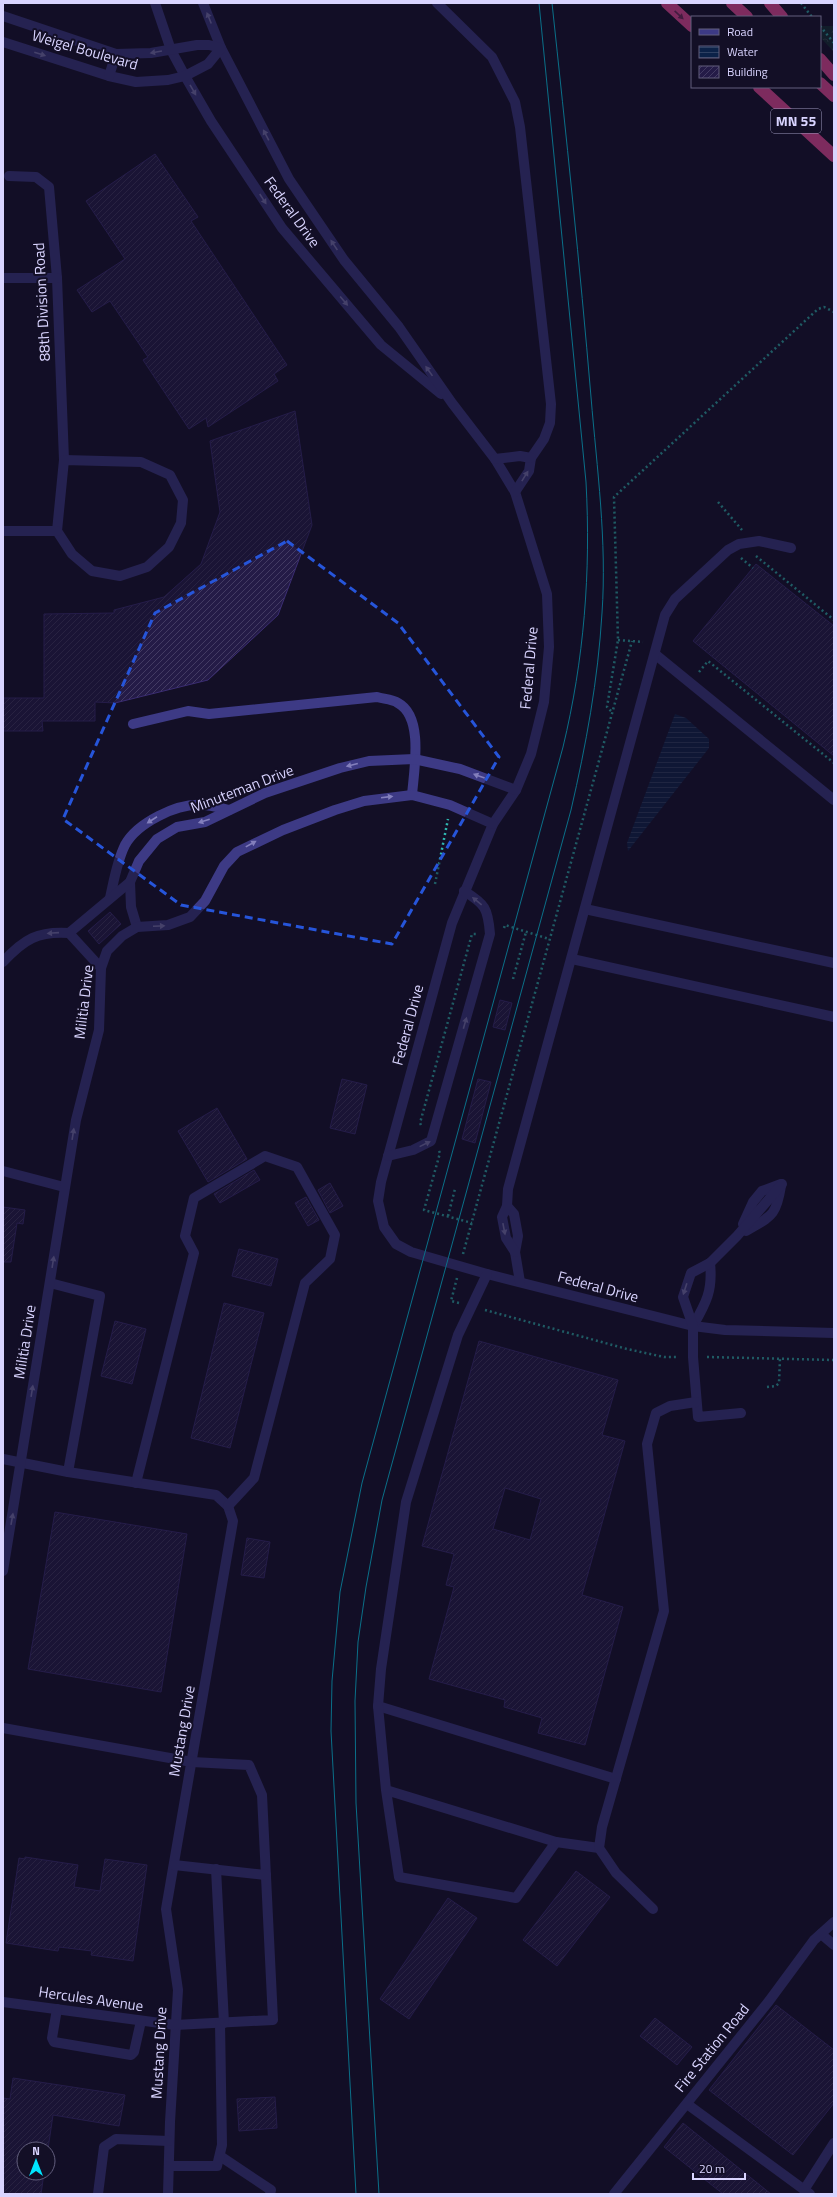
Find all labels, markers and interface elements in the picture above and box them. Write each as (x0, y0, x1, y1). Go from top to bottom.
one-way arrow (674, 10, 684, 19)
one-way arrow (206, 12, 212, 24)
legend (691, 16, 821, 88)
text: Road (727, 22, 753, 41)
street label: Weigel Boulevard (29, 23, 141, 76)
text: Water (727, 42, 758, 61)
one-way arrow (149, 50, 162, 56)
one-way arrow (34, 51, 46, 57)
text: Building (727, 62, 768, 81)
one-way arrow (190, 84, 197, 96)
road number: MN 55 (771, 109, 821, 133)
one-way arrow (263, 129, 269, 141)
street label: Federal Drive (259, 171, 326, 252)
one-way arrow (259, 194, 267, 204)
one-way arrow (330, 240, 338, 251)
street label: 88th Division Road (27, 242, 56, 362)
one-way arrow (339, 296, 348, 306)
one-way arrow (425, 366, 433, 376)
one-way arrow (522, 470, 529, 482)
street label: Federal Drive (513, 626, 544, 710)
street label: Minuteman Drive (187, 758, 297, 819)
one-way arrow (346, 763, 358, 769)
one-way arrow (473, 773, 485, 779)
one-way arrow (380, 794, 393, 800)
one-way arrow (146, 817, 158, 824)
one-way arrow (198, 818, 210, 824)
one-way arrow (245, 841, 257, 847)
one-way arrow (472, 896, 482, 905)
one-way arrow (153, 922, 165, 929)
one-way arrow (47, 929, 59, 936)
street label: Militia Drive (68, 963, 99, 1040)
street label: Federal Drive (386, 982, 429, 1068)
one-way arrow (462, 1017, 468, 1029)
one-way arrow (70, 1128, 76, 1140)
one-way arrow (419, 1141, 431, 1147)
one-way arrow (502, 1223, 508, 1235)
one-way arrow (50, 1256, 56, 1269)
street label: Federal Drive (555, 1265, 641, 1308)
one-way arrow (682, 1284, 688, 1296)
street label: Militia Drive (7, 1303, 42, 1381)
one-way arrow (29, 1385, 35, 1397)
one-way arrow (9, 1513, 15, 1525)
street label: Mustang Drive (162, 1684, 201, 1778)
street label: Hercules Avenue (37, 1980, 145, 2017)
street label: Fire Station Road (669, 1998, 755, 2097)
street label: Mustang Drive (145, 2006, 172, 2100)
north arrow (16, 2141, 56, 2181)
text: N (32, 2143, 40, 2159)
scale bar (693, 2155, 745, 2181)
text: 20 m (699, 2159, 725, 2178)

